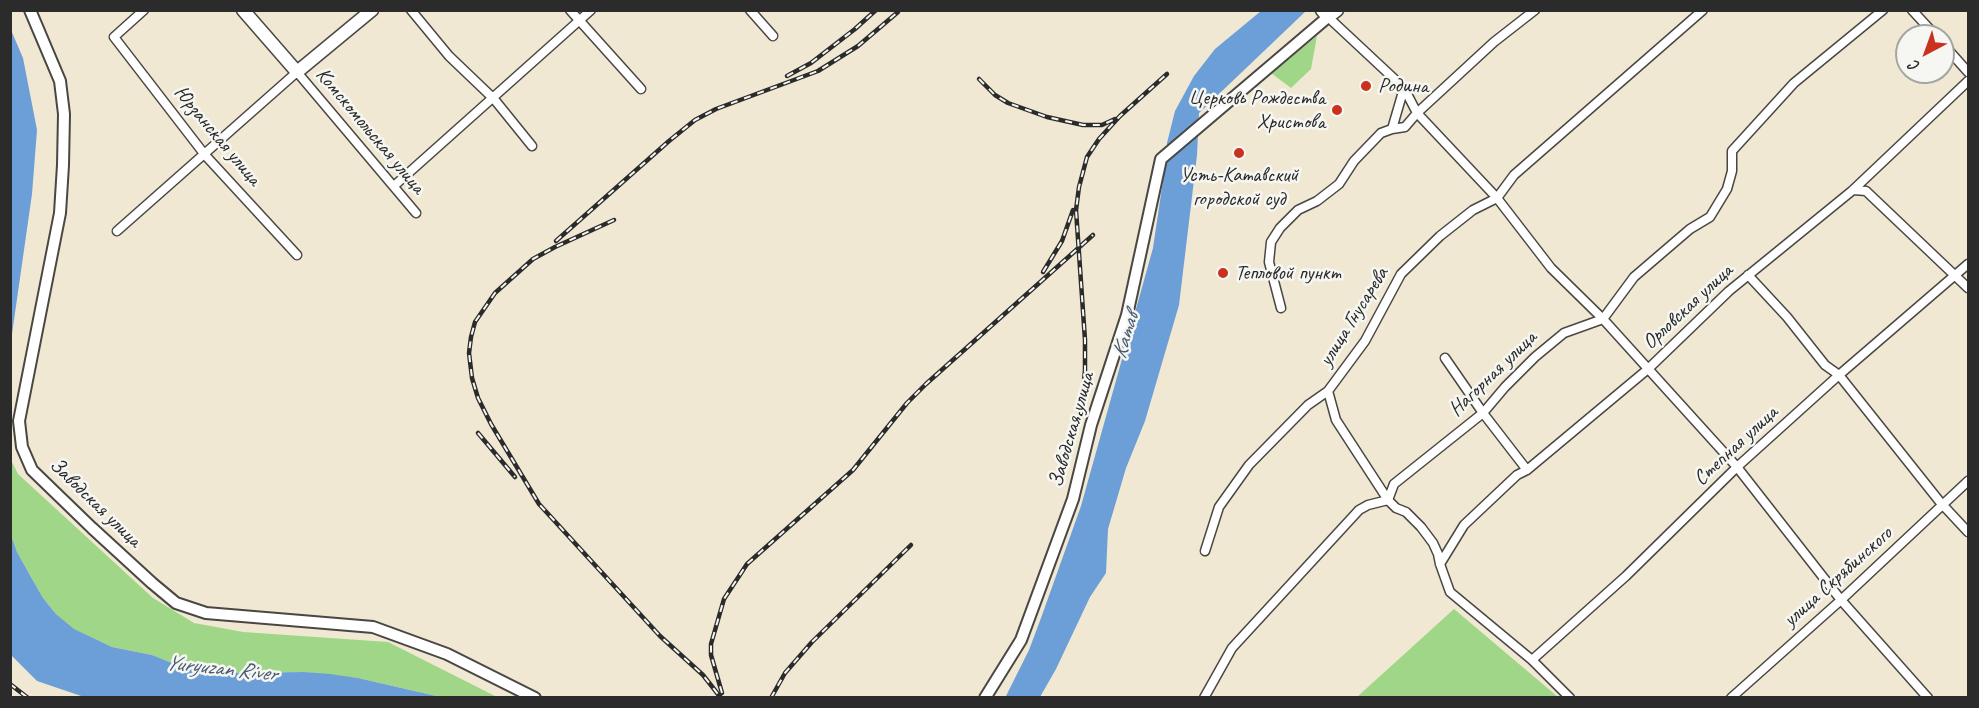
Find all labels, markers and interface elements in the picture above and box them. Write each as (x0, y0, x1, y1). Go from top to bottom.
north arrow (1895, 24, 1955, 84)
text: С (1905, 56, 1924, 76)
street label: Комскомольская улица (310, 63, 430, 199)
place label: Родина (1378, 73, 1428, 99)
marker: Родина (1359, 79, 1373, 93)
street label: Юрзанская улица (168, 81, 266, 191)
place label: Церковь Рождества Христова (1189, 85, 1325, 135)
marker: Церковь Рождества Христова (1330, 103, 1344, 117)
marker: Усть-Катавский городской суд (1232, 146, 1246, 160)
place label: Усть-Катавский городской суд (1180, 162, 1298, 212)
street label: Орловская улица (1638, 259, 1738, 355)
place label: Тепловой пункт (1235, 260, 1340, 286)
street label: улица Гнусарева (1314, 263, 1394, 371)
marker: Тепловой пункт (1216, 266, 1230, 280)
water label: Катав (1107, 310, 1145, 362)
street label: Нагорная улица (1444, 326, 1542, 422)
street label: Заводская улица (1044, 370, 1100, 490)
street label: Степная улица (1689, 401, 1783, 491)
street label: Заводская улица (44, 453, 146, 553)
street label: улица Скрябинского (1778, 521, 1898, 633)
water label: Yuryuzan River (164, 650, 278, 688)

